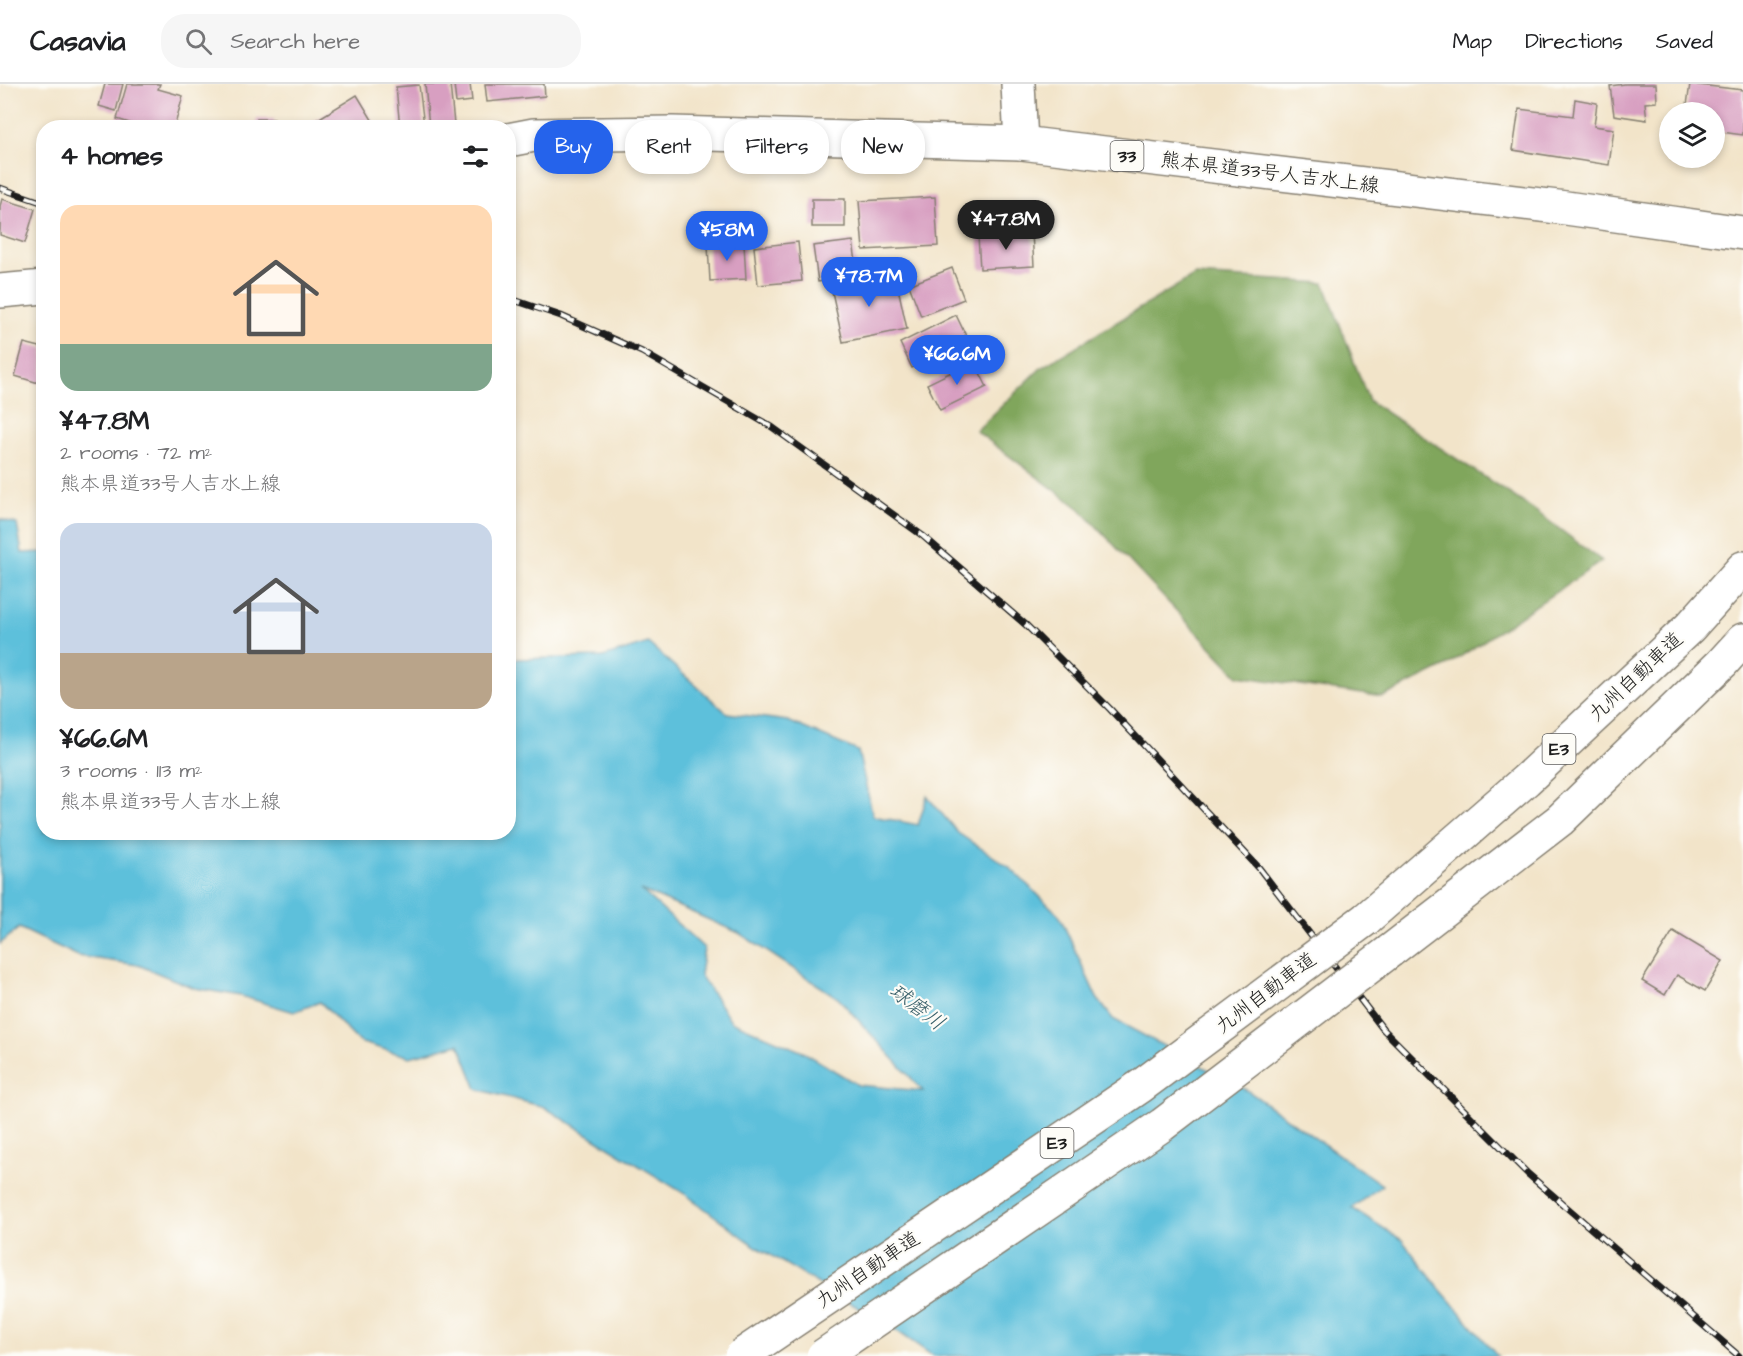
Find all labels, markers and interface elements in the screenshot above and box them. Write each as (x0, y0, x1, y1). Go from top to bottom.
search box (161, 14, 581, 68)
text: Casavia (30, 22, 125, 61)
icon: search (182, 25, 215, 58)
text: Search here (230, 26, 360, 57)
text: Map (1452, 27, 1492, 56)
text: Directions (1525, 27, 1623, 56)
text: Saved (1656, 27, 1713, 56)
map controls (1659, 102, 1725, 168)
button: layers (1659, 102, 1725, 168)
chip: Buy (534, 120, 613, 174)
chip: Rent (625, 120, 712, 174)
chip: Filters (724, 120, 829, 174)
chip: New (841, 120, 925, 174)
text: 4 homes (60, 138, 163, 174)
icon: filters (459, 140, 492, 173)
road number: 33 (1110, 141, 1144, 171)
street label: 熊本県道33号人吉水上線 (1159, 146, 1381, 200)
pin: ¥47.8M (957, 200, 1055, 251)
text: ¥47.8M (972, 205, 1040, 233)
pin: ¥58M (691, 211, 763, 262)
text: ¥58M (700, 216, 754, 244)
icon: home (222, 244, 330, 352)
pin: ¥78.7M (820, 257, 918, 308)
text: ¥78.7M (835, 262, 903, 290)
pin: ¥66.6M (908, 335, 1006, 386)
text: ¥66.6M (923, 340, 991, 368)
text: ¥47.8M (60, 403, 150, 439)
text: 2 rooms · 72 m² (60, 439, 212, 467)
text: 熊本県道33号人吉水上線 (60, 470, 280, 498)
icon: home (222, 562, 330, 670)
street label: 九州自動車道 (1583, 626, 1689, 728)
text: ¥66.6M (60, 721, 148, 757)
road number: E3 (1542, 734, 1576, 764)
text: 3 rooms · 113 m² (60, 757, 203, 785)
text: 熊本県道33号人吉水上線 (60, 788, 280, 816)
street label: 九州自動車道 (1210, 946, 1322, 1040)
water label: 球磨川 (883, 976, 951, 1038)
road number: E3 (1040, 1128, 1074, 1158)
street label: 九州自動車道 (810, 1225, 926, 1315)

